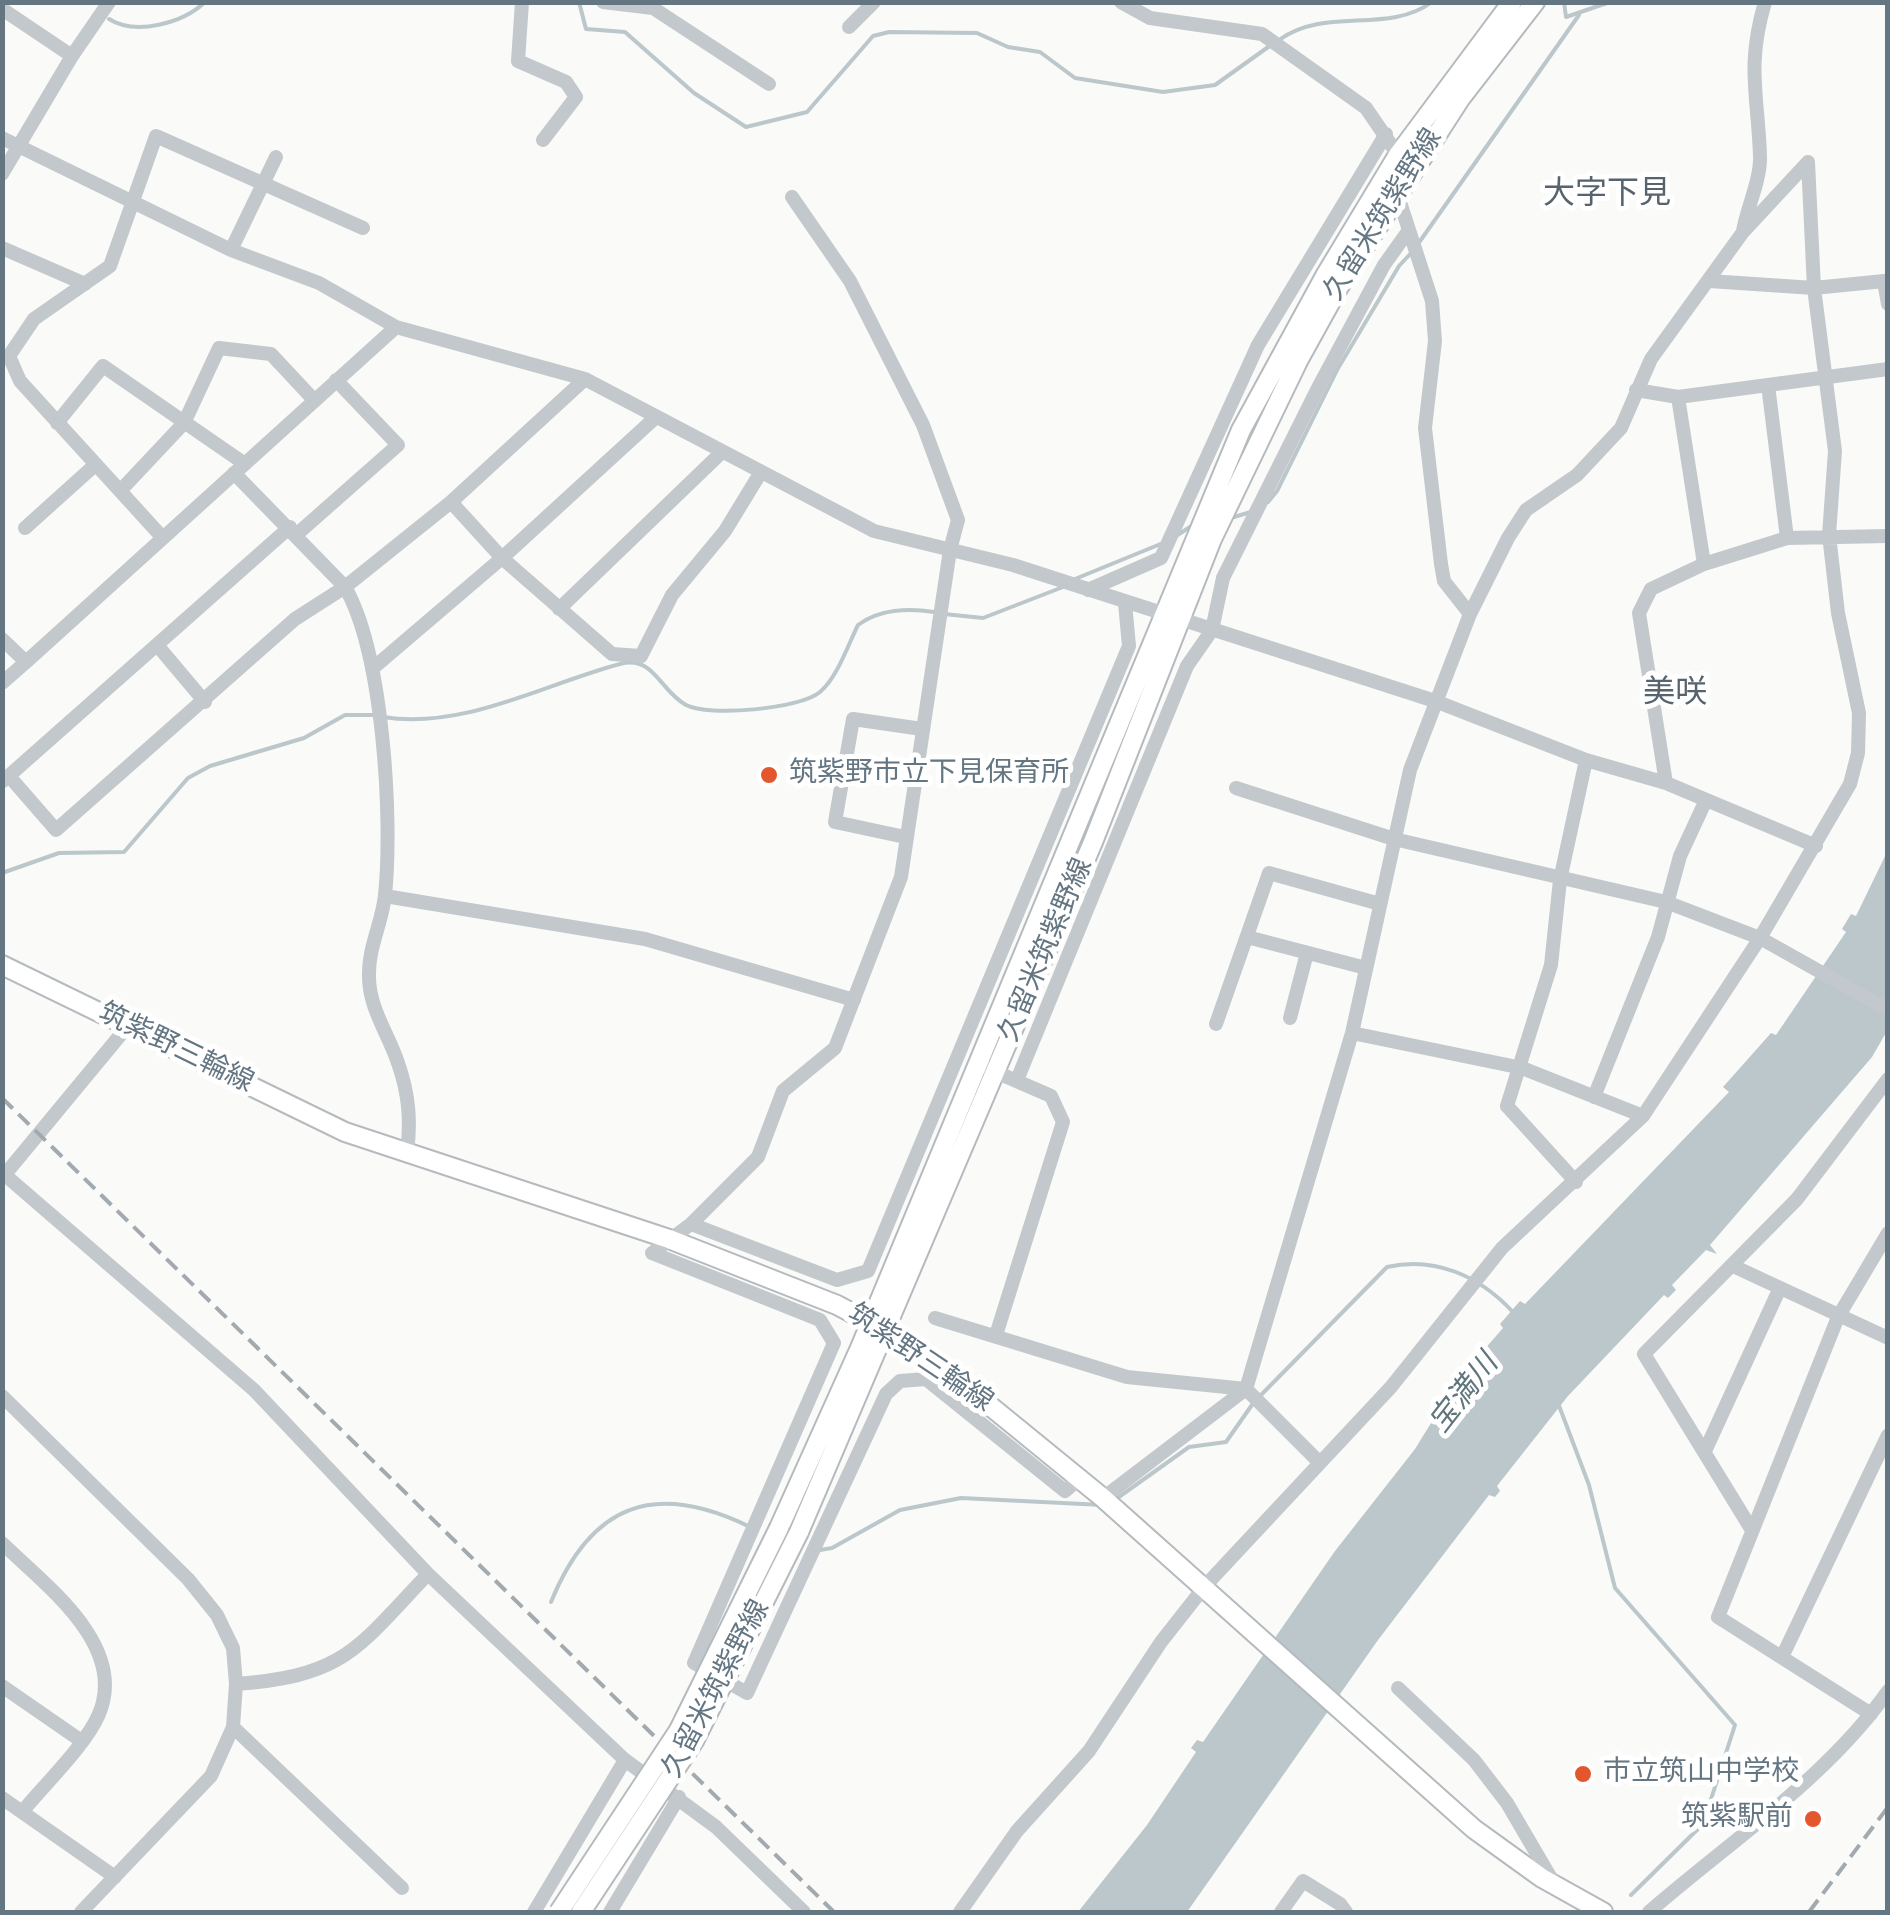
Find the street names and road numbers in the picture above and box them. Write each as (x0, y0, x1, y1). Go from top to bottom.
street label: 久留米筑紫野線 (1319, 124, 1451, 308)
street label: 久留米筑紫野線 (994, 854, 1102, 1048)
street label: 筑紫野三輪線 (92, 998, 258, 1102)
street label: 筑紫野三輪線 (840, 1299, 998, 1421)
street label: 久留米筑紫野線 (657, 1596, 779, 1784)

